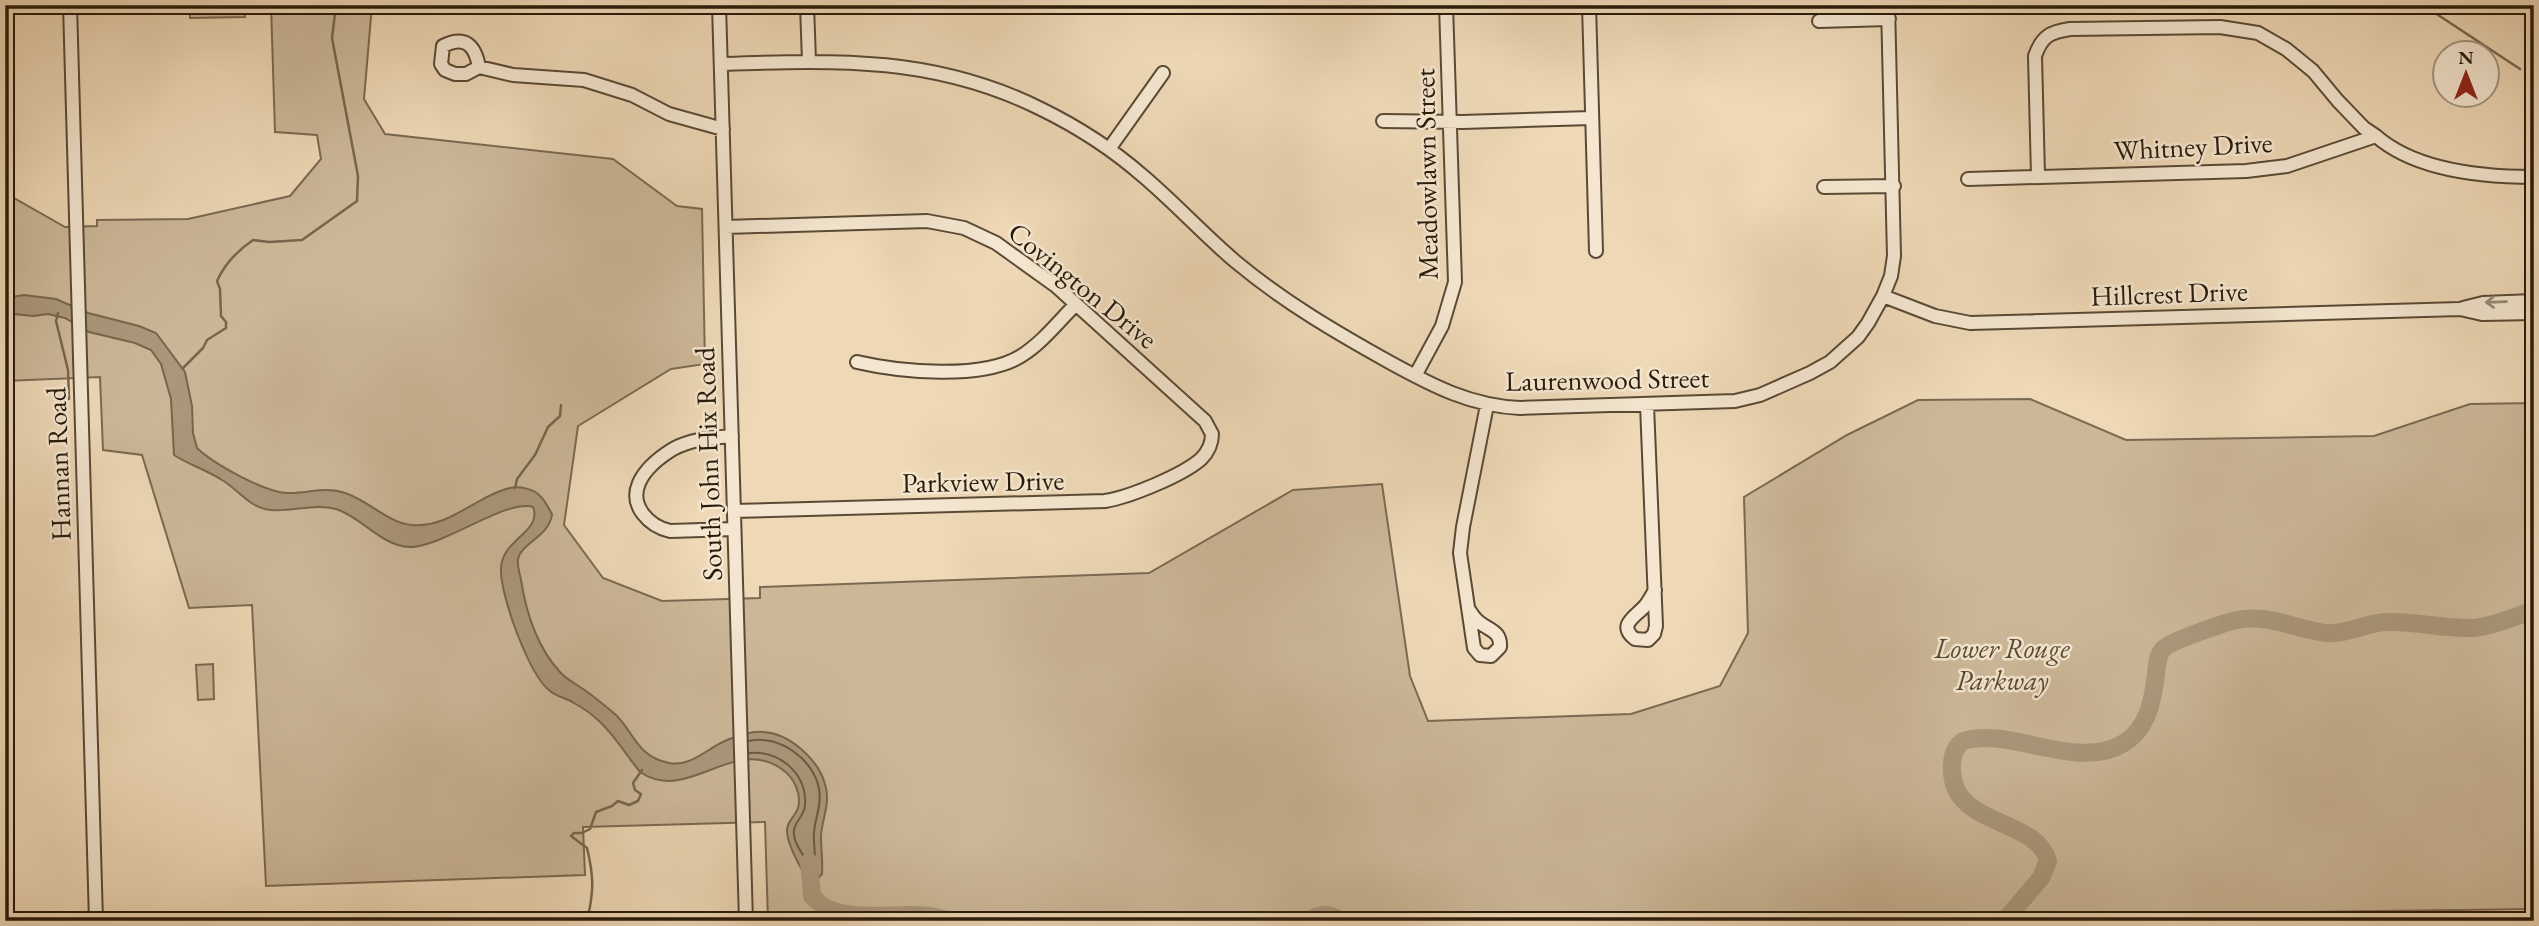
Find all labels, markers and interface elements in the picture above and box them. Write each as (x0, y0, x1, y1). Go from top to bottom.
north arrow (2430, 38, 2500, 108)
text: N (2458, 45, 2474, 70)
street label: Meadowlawn Street (1406, 68, 1446, 280)
street label: Whitney Drive (2113, 124, 2273, 168)
street label: Covington Drive (1001, 214, 1165, 356)
street label: Hillcrest Drive (2090, 272, 2248, 314)
one-way arrow (2485, 296, 2508, 309)
street label: South John Hix Road (686, 346, 730, 582)
street label: Laurenwood Street (1505, 359, 1710, 399)
street label: Hannan Road (37, 386, 79, 541)
street label: Parkview Drive (902, 462, 1065, 500)
park label: Lower Rouge Parkway (1933, 630, 2070, 698)

